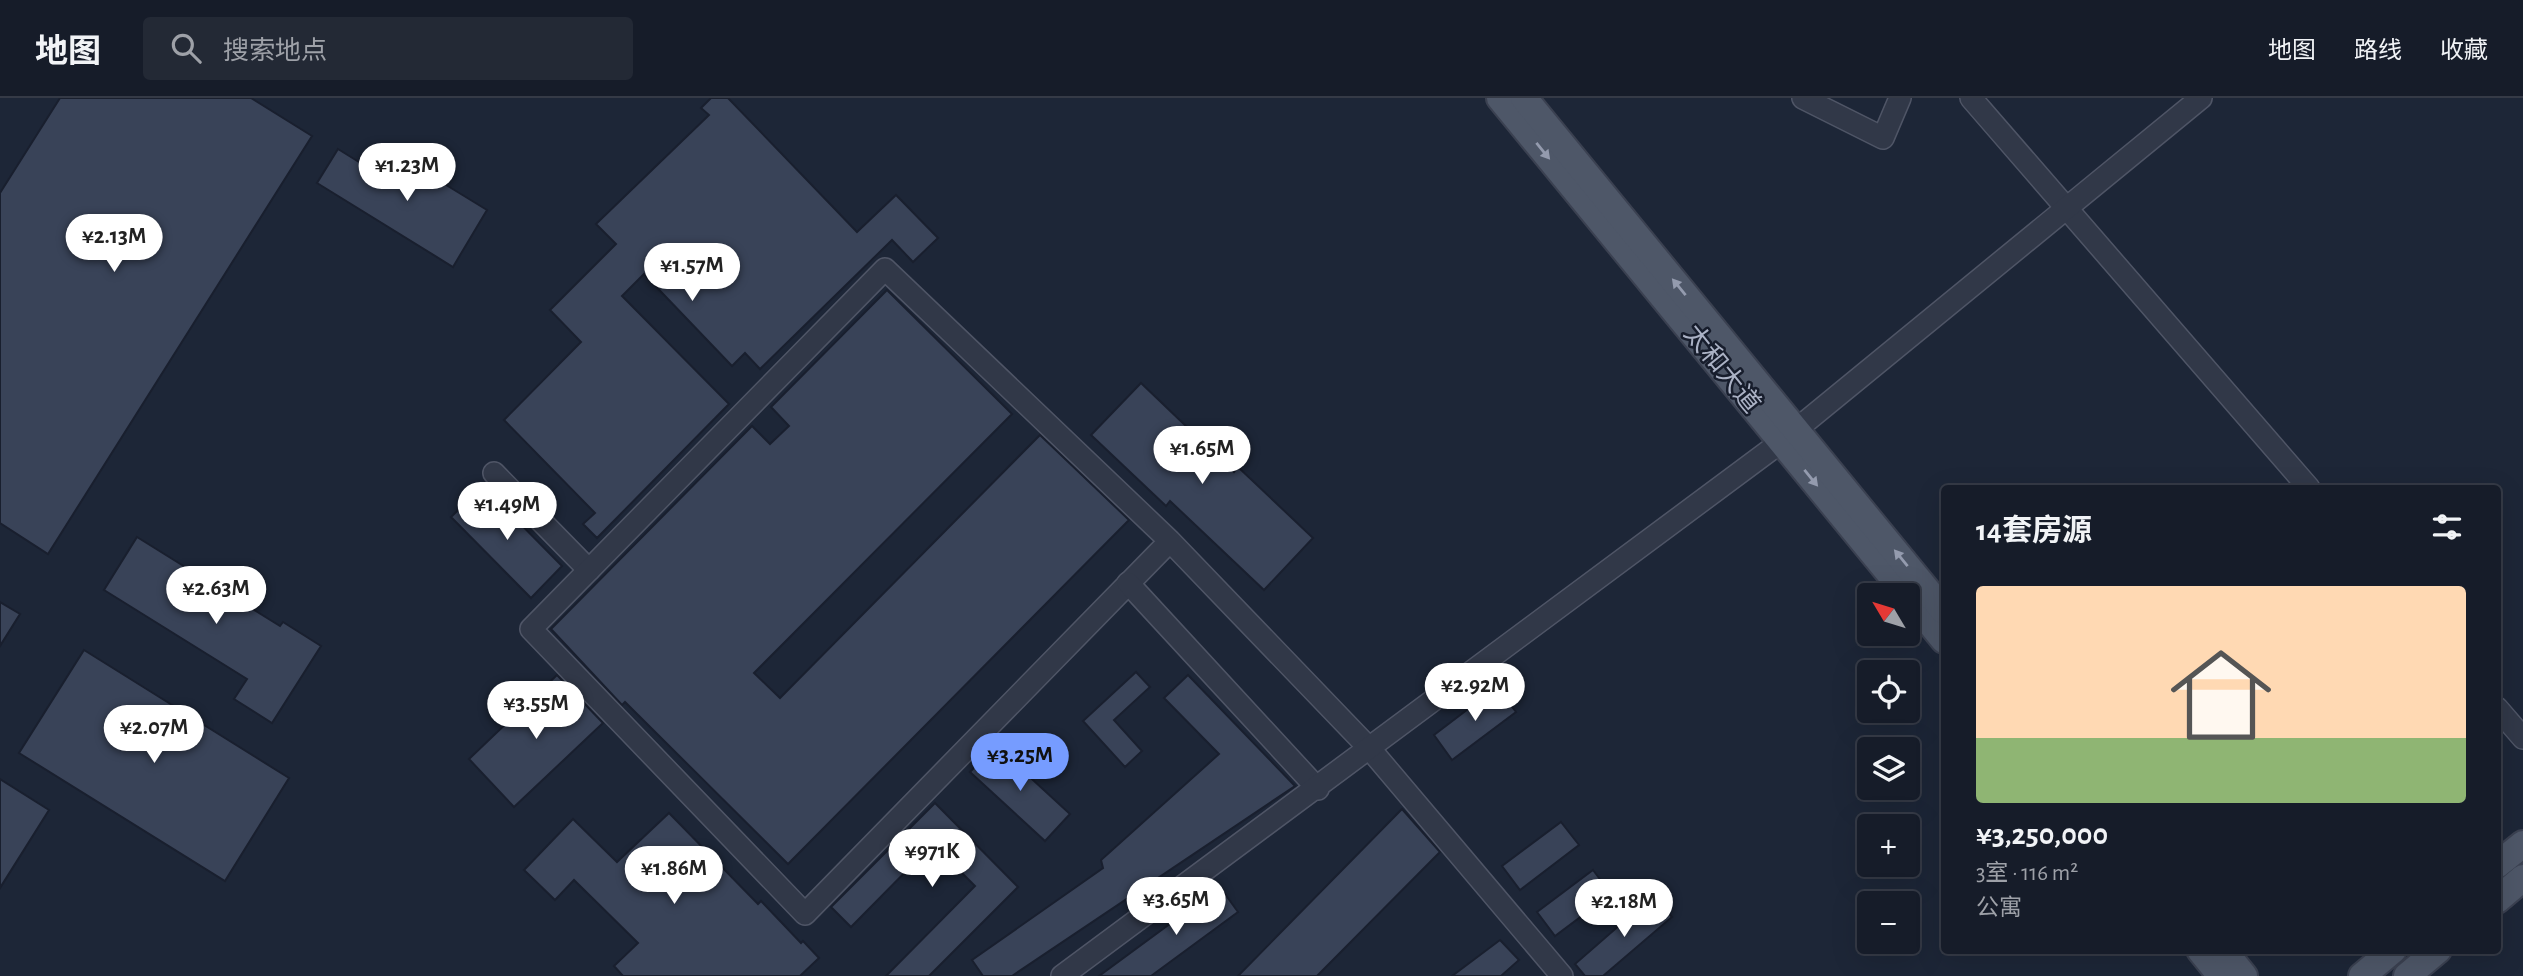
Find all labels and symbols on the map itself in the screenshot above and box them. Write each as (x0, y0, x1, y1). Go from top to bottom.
one-way arrow (1535, 142, 1550, 159)
pin: ¥1.23M (350, 144, 464, 203)
pin: ¥2.13M (57, 214, 171, 274)
pin: ¥1.57M (635, 244, 749, 303)
one-way arrow (1672, 279, 1687, 296)
street label: 太和大道 (1679, 319, 1766, 418)
pin: ¥1.65M (1145, 426, 1259, 486)
one-way arrow (1804, 469, 1819, 487)
pin: ¥1.49M (450, 482, 564, 542)
one-way arrow (1894, 549, 1909, 566)
pin: ¥2.63M (159, 566, 273, 626)
north arrow (1857, 583, 1920, 646)
pin: ¥2.92M (1418, 664, 1532, 723)
pin: ¥3.55M (479, 682, 593, 741)
pin: ¥2.07M (97, 706, 211, 765)
pin: ¥3.25M (963, 734, 1077, 793)
pin: ¥971K (883, 830, 981, 889)
pin: ¥1.86M (617, 846, 731, 906)
pin: ¥3.65M (1119, 878, 1233, 937)
pin: ¥2.18M (1567, 880, 1681, 939)

